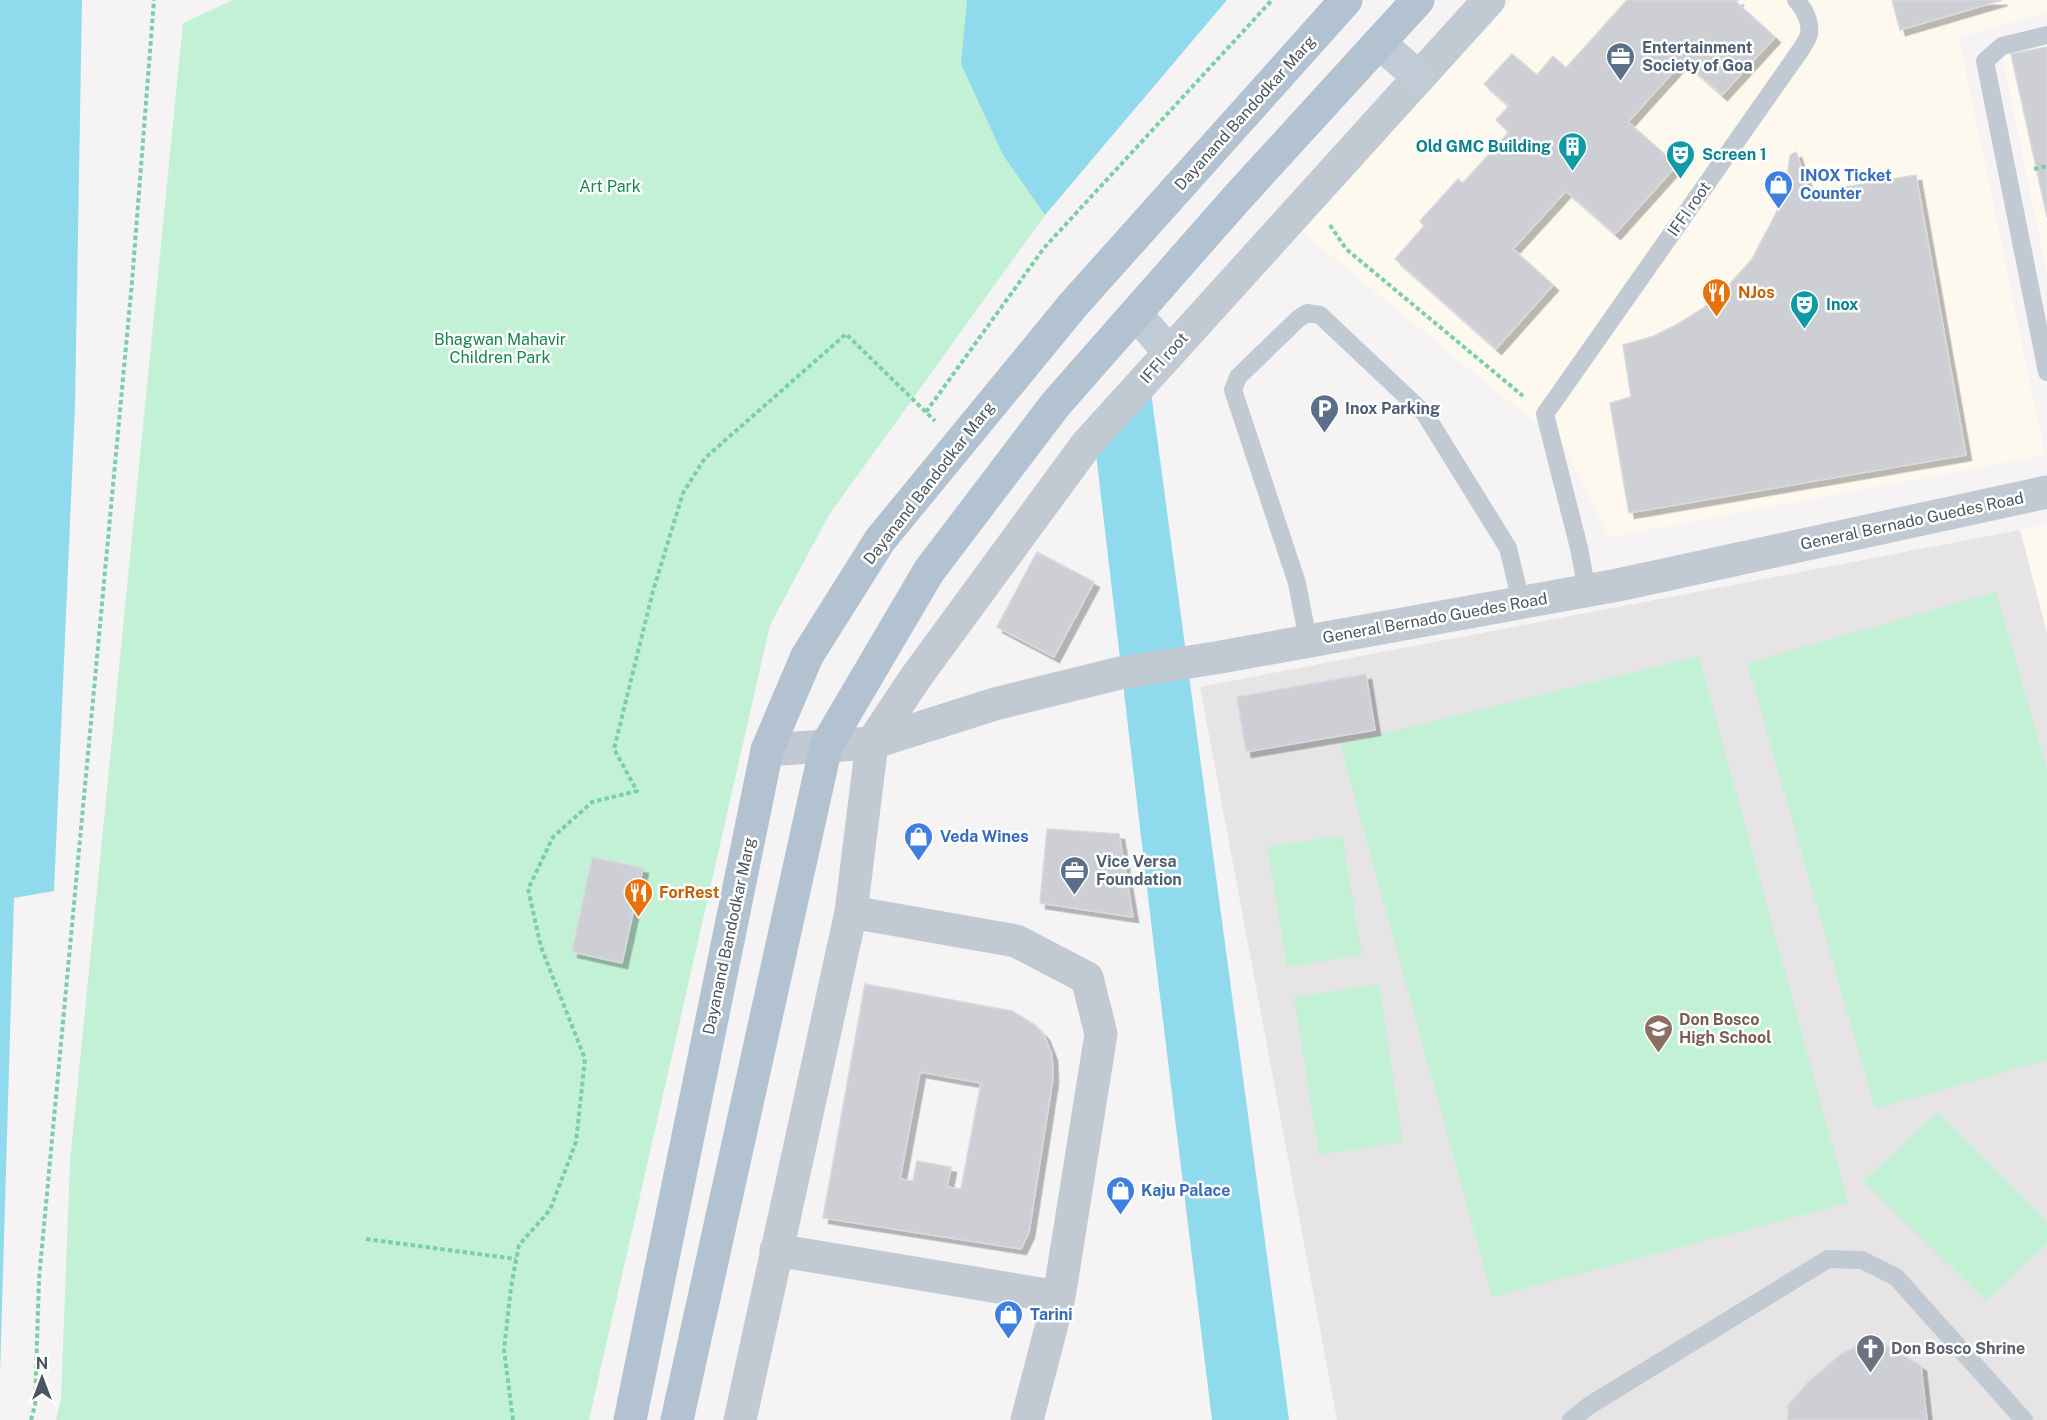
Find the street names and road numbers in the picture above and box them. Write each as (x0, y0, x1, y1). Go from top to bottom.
street label: Dayanand Bandodkar Marg (1171, 32, 1319, 194)
street label: IFFI root (1663, 178, 1715, 240)
street label: IFFI root (1136, 329, 1192, 387)
street label: Dayanand Bandodkar Marg (860, 398, 998, 568)
street label: General Bernado Guedes Road (1799, 488, 2025, 554)
street label: General Bernado Guedes Road (1321, 589, 1549, 647)
street label: Dayanand Bandodkar Marg (699, 836, 759, 1036)

